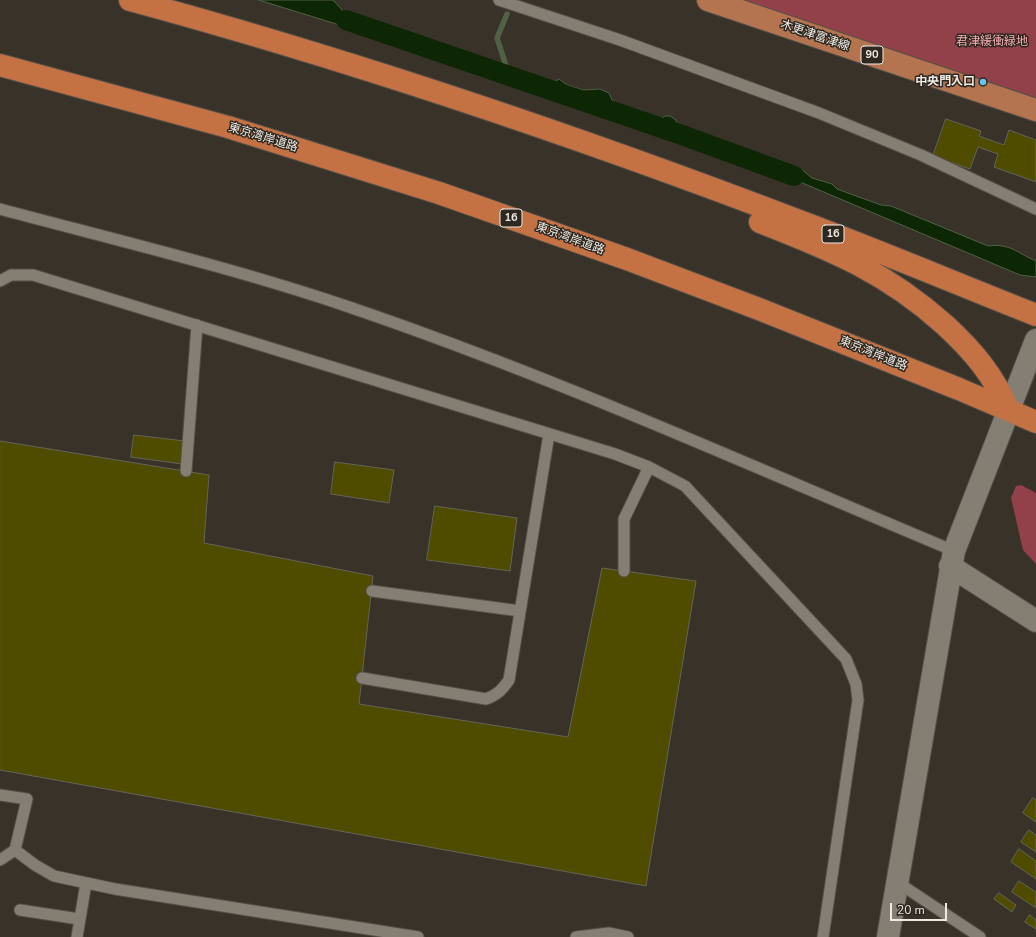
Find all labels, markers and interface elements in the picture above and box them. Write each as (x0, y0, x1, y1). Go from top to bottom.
street label: 木更津富津線 (779, 17, 851, 55)
park label: 君津緩衝緑地 (956, 35, 1028, 49)
road number: 90 (861, 46, 883, 64)
place label: 中央門入口 (915, 75, 975, 89)
marker: 中央門入口 (978, 77, 988, 87)
street label: 東京湾岸道路 (226, 121, 300, 155)
road number: 16 (500, 209, 522, 227)
street label: 東京湾岸道路 (534, 220, 606, 258)
road number: 16 (822, 225, 844, 243)
street label: 東京湾岸道路 (837, 334, 909, 374)
scale bar (892, 895, 949, 921)
text: 20 m (897, 902, 925, 918)

